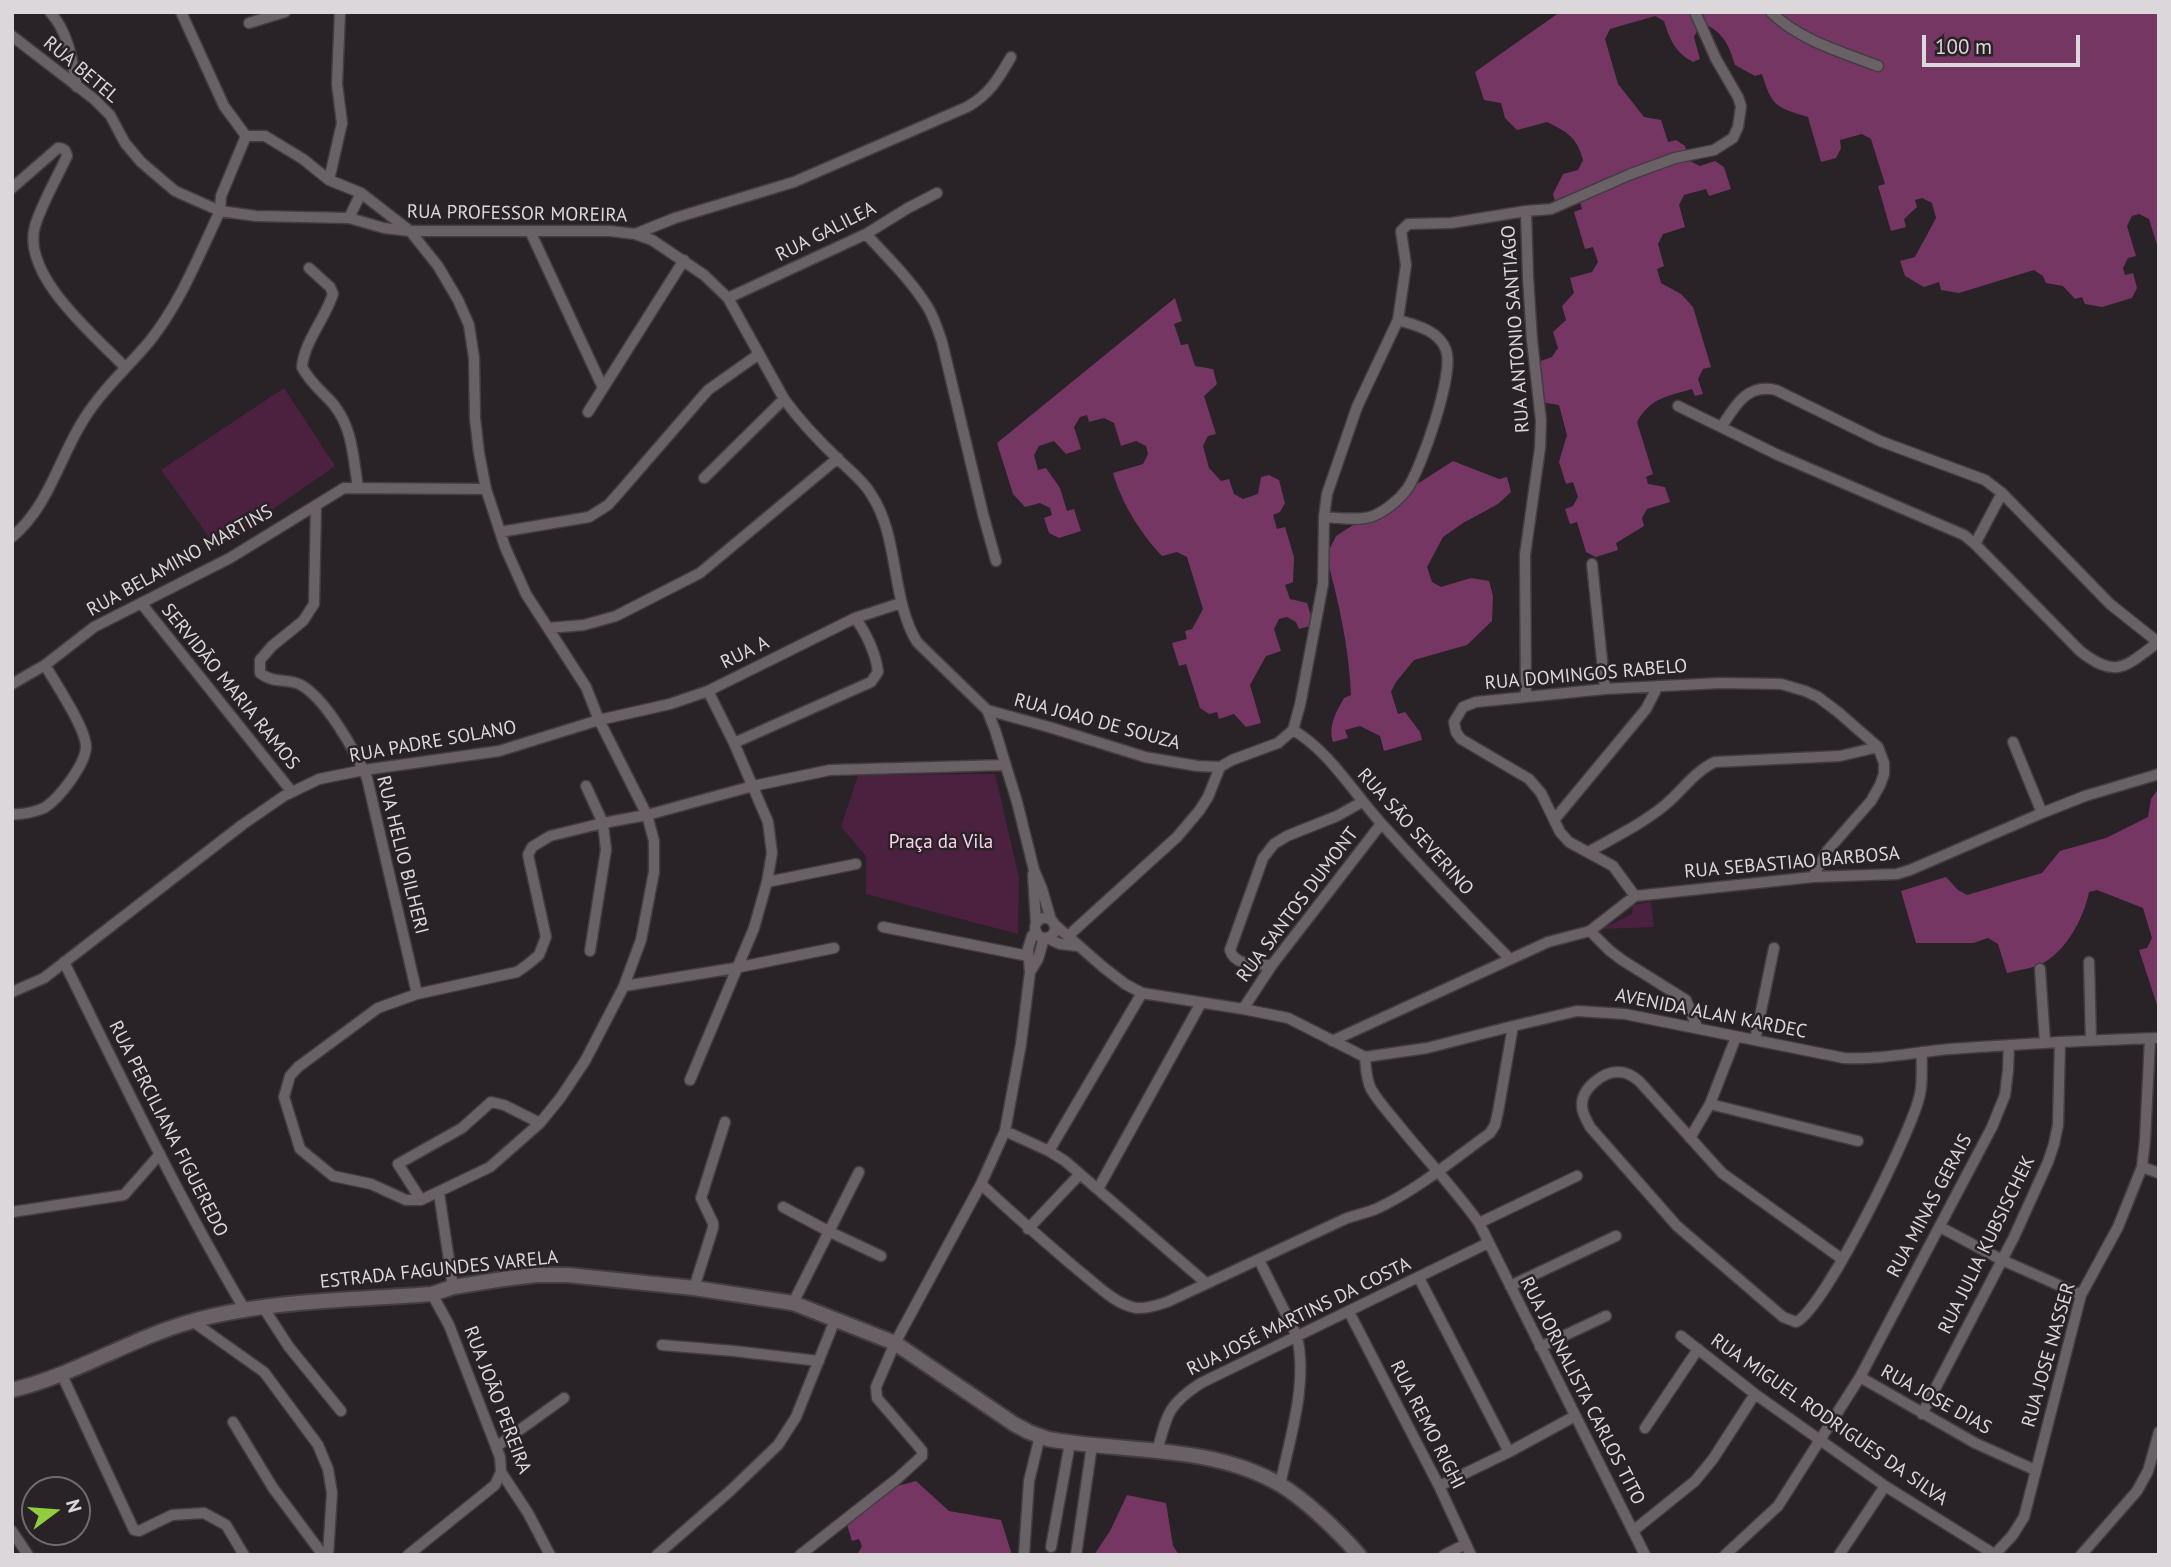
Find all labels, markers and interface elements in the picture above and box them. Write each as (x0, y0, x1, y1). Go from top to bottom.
scale bar (1926, 21, 2084, 65)
street label: RUA BETEL (39, 32, 123, 108)
text: 100 m (1935, 33, 1992, 60)
street label: RUA GALILEA (772, 197, 880, 267)
street label: RUA PROFESSOR MOREIRA (407, 201, 627, 227)
street label: RUA ANTONIO SANTIAGO (1497, 224, 1535, 434)
street label: RUA BELAMINO MARTINS (83, 500, 277, 622)
street label: SERVIDÃO MARIA RAMOS (156, 599, 304, 775)
street label: RUA A (717, 632, 773, 674)
street label: RUA DOMINGOS RABELO (1484, 655, 1688, 695)
street label: RUA JOAO DE SOUZA (1012, 689, 1182, 755)
street label: RUA PADRE SOLANO (348, 716, 518, 768)
street label: RUA SÃO SEVERINO (1352, 764, 1478, 900)
street label: RUA HELIO BILHERI (371, 773, 433, 937)
street label: RUA SANTOS DUMONT (1232, 823, 1364, 987)
park label: Praça da Vila (889, 832, 993, 854)
street label: RUA SEBASTIAO BARBOSA (1683, 842, 1901, 884)
street label: AVENIDA ALAN KARDEC (1613, 984, 1809, 1044)
street label: RUA PERCILIANA FIGUEREDO (103, 1017, 233, 1241)
street label: RUA MINAS GERAIS (1883, 1131, 1977, 1281)
street label: RUA JULIA KUBSISCHEK (1934, 1152, 2040, 1338)
street label: ESTRADA FAGUNDES VARELA (319, 1246, 559, 1294)
street label: RUA JOSÉ MARTINS DA COSTA (1183, 1253, 1415, 1381)
street label: RUA JORNALISTA CARLOS TITO (1514, 1273, 1650, 1509)
street label: RUA JOSE NASSER (2017, 1280, 2081, 1430)
street label: RUA JOÃO PEREIRA (458, 1323, 536, 1477)
street label: RUA MIGUEL RODRIGUES DA SILVA (1706, 1329, 1952, 1511)
street label: RUA REMO RIGHI (1385, 1357, 1469, 1493)
street label: RUA JOSE DIAS (1877, 1360, 1995, 1440)
north arrow (21, 1476, 91, 1546)
text: N (61, 1496, 88, 1515)

